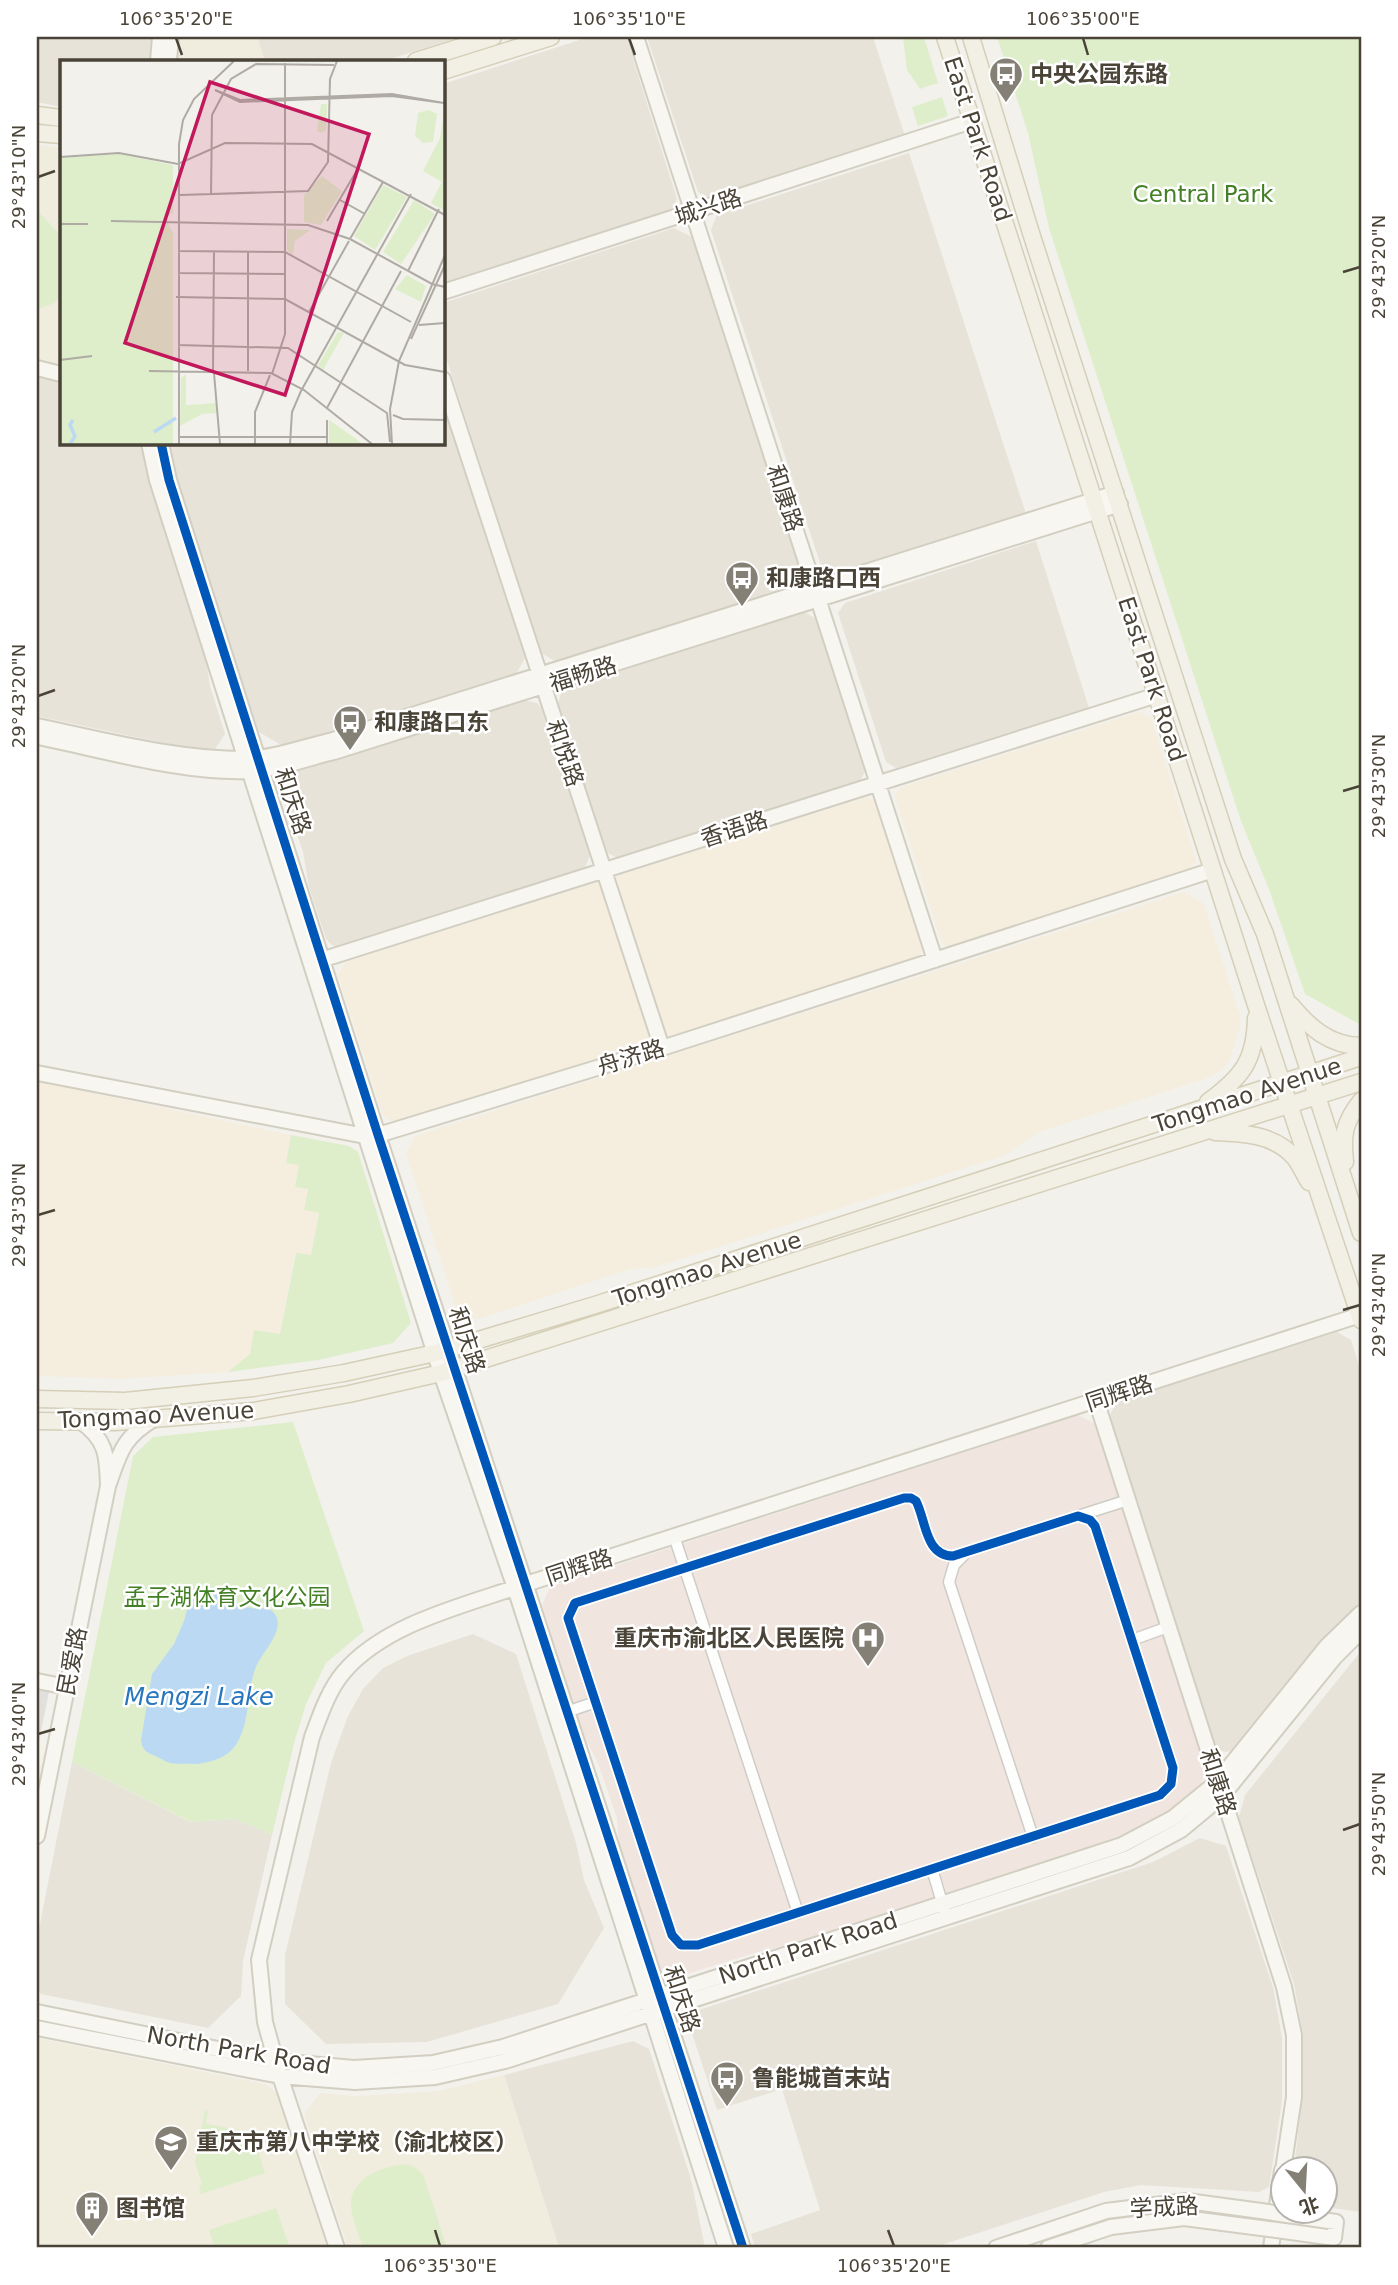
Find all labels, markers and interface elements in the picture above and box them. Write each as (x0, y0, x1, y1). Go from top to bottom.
text: 106°35'20"E (119, 8, 233, 29)
text: 106°35'10"E (572, 8, 686, 29)
text: 106°35'00"E (1026, 8, 1140, 29)
street label: East Park Road (939, 53, 1017, 225)
bus stop icon: 中央公园东路 (987, 55, 1025, 104)
inset map (60, 60, 444, 444)
place label: 中央公园东路 (1030, 61, 1168, 87)
text: 29°43'10"N (8, 125, 29, 229)
park label: Central Park (1133, 181, 1274, 207)
street label: 城兴路 (671, 184, 745, 230)
text: 29°43'20"N (1368, 215, 1389, 319)
street label: 和康路 (762, 461, 808, 535)
bus stop icon: 和康路口西 (723, 559, 761, 608)
place label: 和康路口西 (766, 565, 881, 591)
street label: East Park Road (1113, 593, 1191, 765)
text: 29°43'20"N (8, 644, 29, 748)
street label: 福畅路 (546, 651, 620, 697)
bus stop icon: 和康路口东 (331, 703, 369, 752)
place label: 和康路口东 (374, 709, 489, 735)
street label: 和悦路 (541, 716, 589, 790)
text: 29°43'30"N (1368, 734, 1389, 838)
street label: 和庆路 (270, 764, 316, 838)
street label: 香语路 (697, 806, 771, 852)
street label: 舟济路 (594, 1034, 668, 1080)
street label: Tongmao Avenue (1148, 1052, 1345, 1138)
text: 29°43'30"N (8, 1163, 29, 1267)
street label: Tongmao Avenue (608, 1226, 805, 1312)
text: 29°43'40"N (1368, 1253, 1389, 1357)
street label: 和庆路 (444, 1303, 490, 1377)
street label: 同辉路 (1082, 1370, 1156, 1416)
street label: Tongmao Avenue (56, 1397, 255, 1433)
street label: 同辉路 (542, 1544, 616, 1590)
park label: 孟子湖体育文化公园 (124, 1584, 331, 1610)
hospital icon: 重庆市渝北区人民医院 (849, 1619, 887, 1668)
street label: 民爱路 (53, 1625, 91, 1697)
place label: 重庆市渝北区人民医院 (614, 1625, 844, 1651)
text: 29°43'40"N (8, 1682, 29, 1786)
water label: Mengzi Lake (124, 1683, 274, 1711)
street label: 和康路 (1195, 1745, 1241, 1819)
text: 29°43'50"N (1368, 1772, 1389, 1876)
street label: North Park Road (715, 1907, 901, 1989)
street label: 和庆路 (659, 1962, 705, 2036)
street label: North Park Road (145, 2021, 333, 2079)
bus stop icon: 鲁能城首末站 (708, 2059, 746, 2108)
place label: 鲁能城首末站 (752, 2065, 890, 2091)
school or university icon: 重庆市第八中学校（渝北校区） (152, 2123, 190, 2172)
place label: 重庆市第八中学校（渝北校区） (196, 2129, 518, 2155)
north arrow (1268, 2156, 1338, 2226)
building icon: 图书馆 (73, 2189, 111, 2238)
street label: 学成路 (1129, 2192, 1199, 2222)
text: 北 (1297, 2193, 1322, 2220)
place label: 图书馆 (116, 2195, 185, 2221)
text: 106°35'30"E (383, 2255, 497, 2276)
text: 106°35'20"E (837, 2255, 951, 2276)

